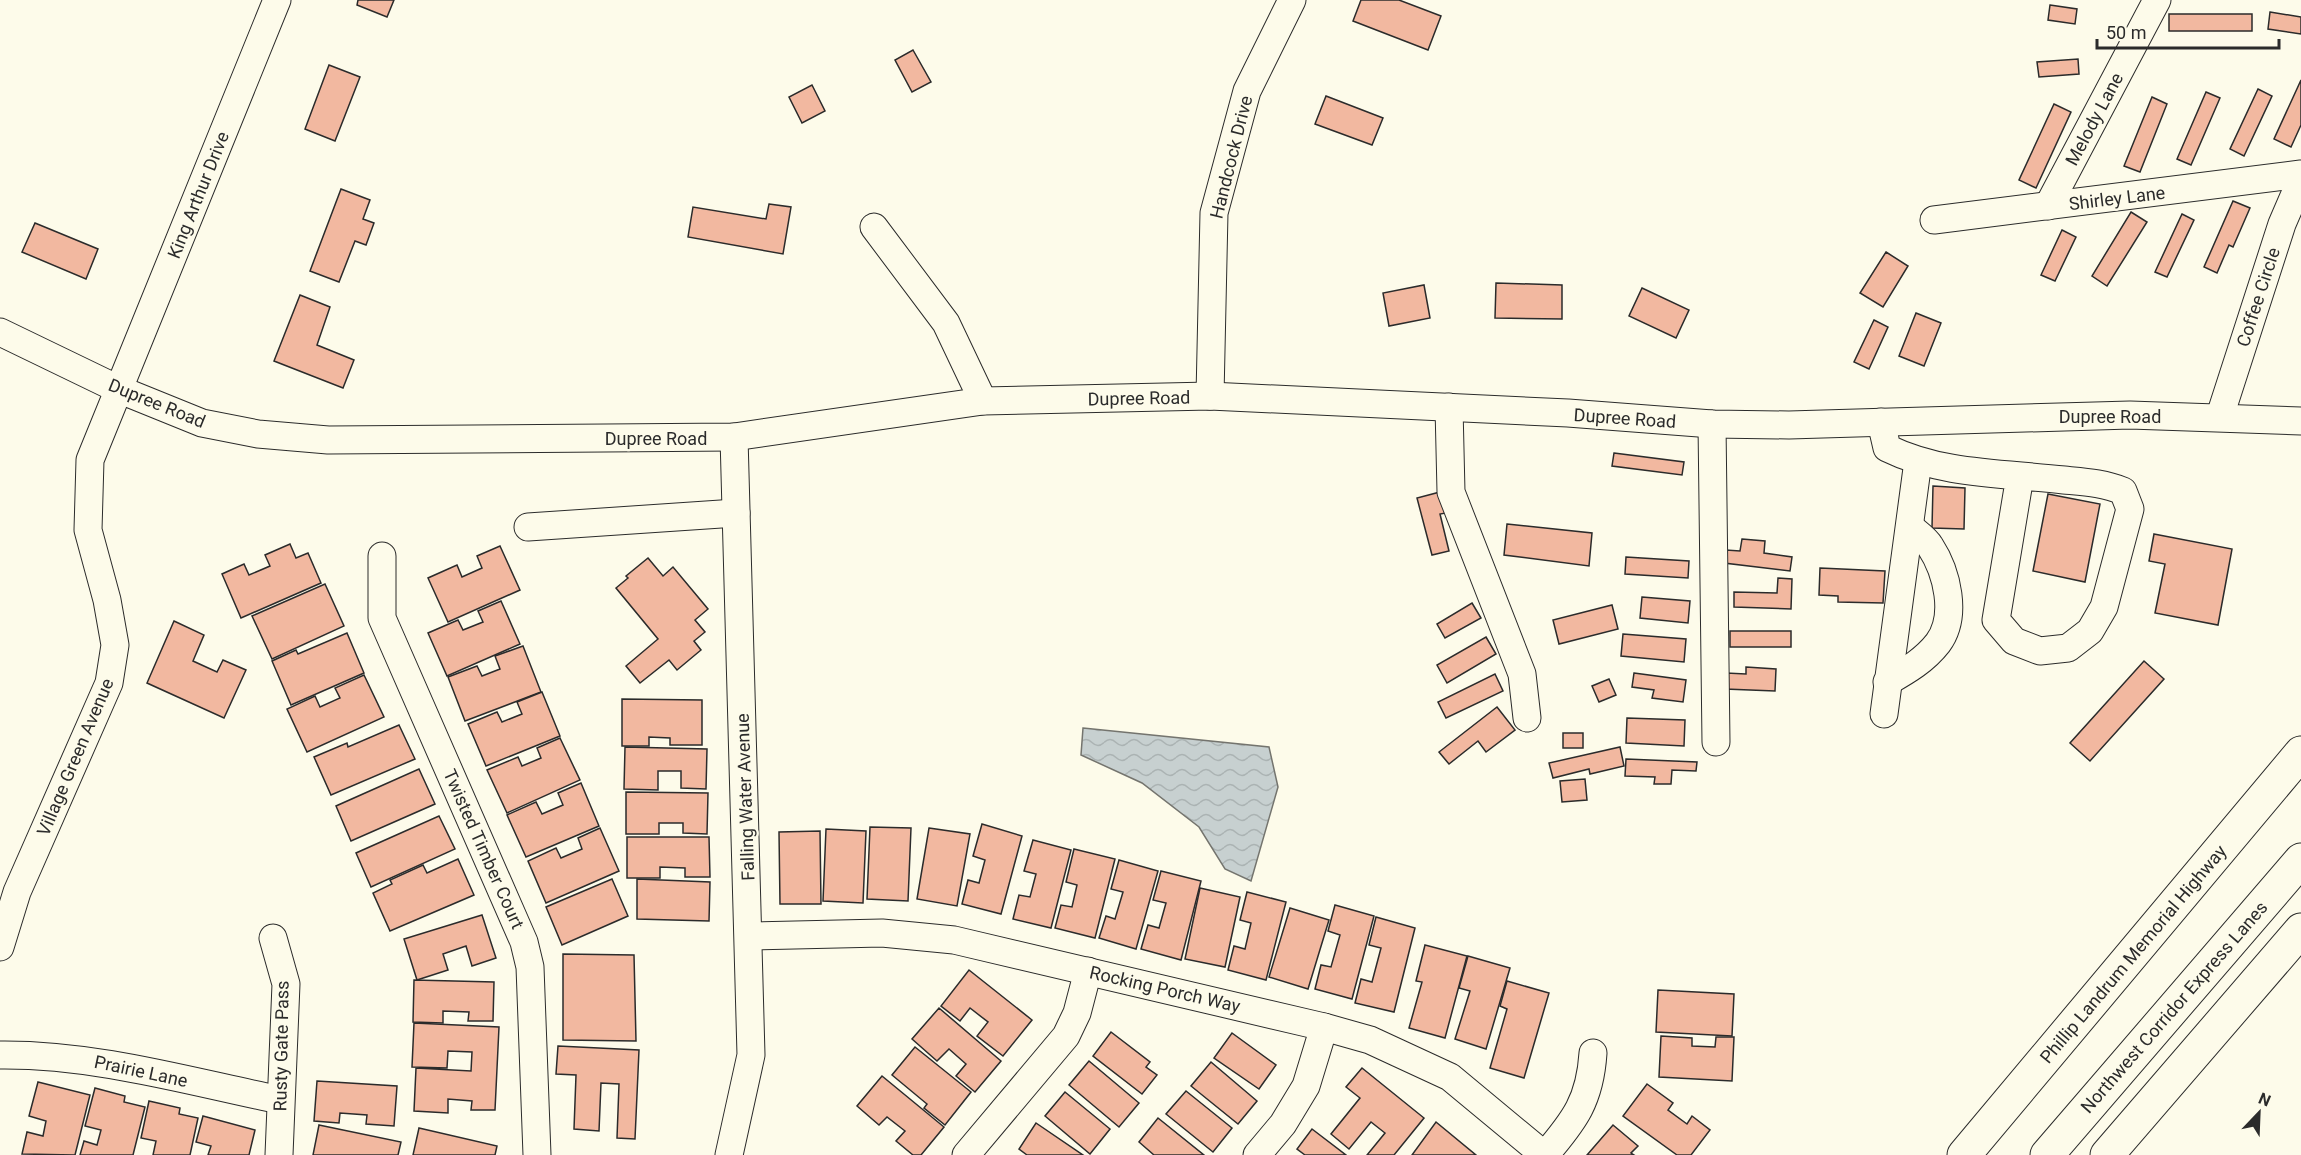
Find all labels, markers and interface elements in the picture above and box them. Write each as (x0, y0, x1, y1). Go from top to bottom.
scale bar (2097, 12, 2278, 50)
text: 50 m (2106, 22, 2146, 43)
street label: Melody Lane (2061, 69, 2127, 169)
street label: Handcock Drive (1206, 93, 1256, 221)
street label: King Arthur Drive (163, 128, 233, 262)
street label: Shirley Lane (2068, 182, 2166, 214)
street label: Coffee Circle (2232, 245, 2284, 349)
street label: Dupree Road (105, 374, 209, 432)
street label: Dupree Road (1088, 387, 1190, 409)
street label: Dupree Road (1573, 404, 1677, 432)
street label: Dupree Road (2059, 406, 2161, 427)
street label: Dupree Road (605, 428, 707, 449)
street label: Village Green Avenue (32, 675, 118, 839)
street label: Falling Water Avenue (732, 713, 758, 881)
street label: Twisted Timber Court (439, 766, 529, 932)
street label: Phillip Landrum Memorial Highway (2035, 840, 2231, 1067)
street label: Northwest Corridor Express Lanes (2076, 897, 2272, 1117)
street label: Rocking Porch Way (1088, 961, 1243, 1017)
street label: Rusty Gate Pass (269, 980, 293, 1112)
street label: Prairie Lane (92, 1051, 190, 1091)
north arrow (2229, 1083, 2289, 1143)

